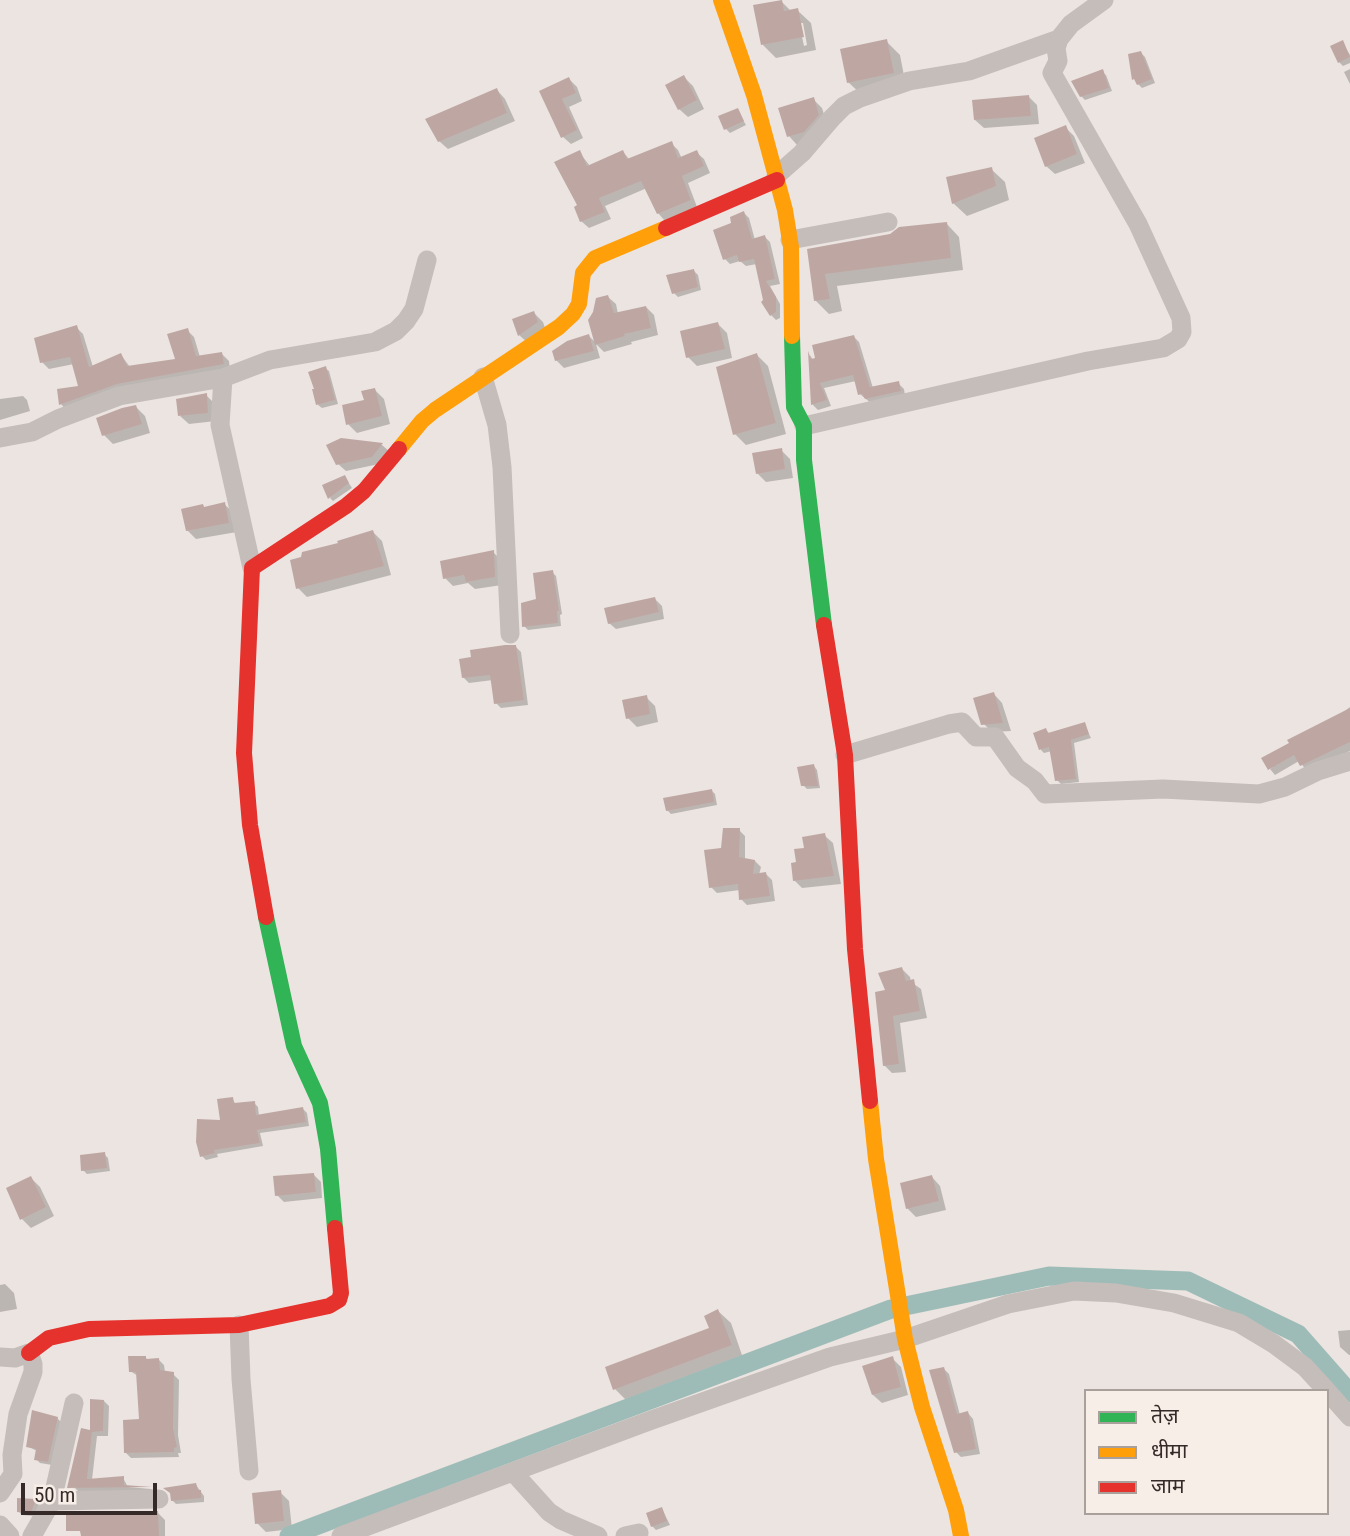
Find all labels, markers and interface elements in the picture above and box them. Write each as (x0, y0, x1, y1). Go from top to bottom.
legend (1084, 1389, 1329, 1515)
text: तेज़ (1151, 1404, 1179, 1428)
text: धीमा (1151, 1439, 1187, 1463)
scale bar (24, 1470, 161, 1514)
text: जाम (1151, 1474, 1185, 1498)
text: 50 m (34, 1483, 75, 1507)

